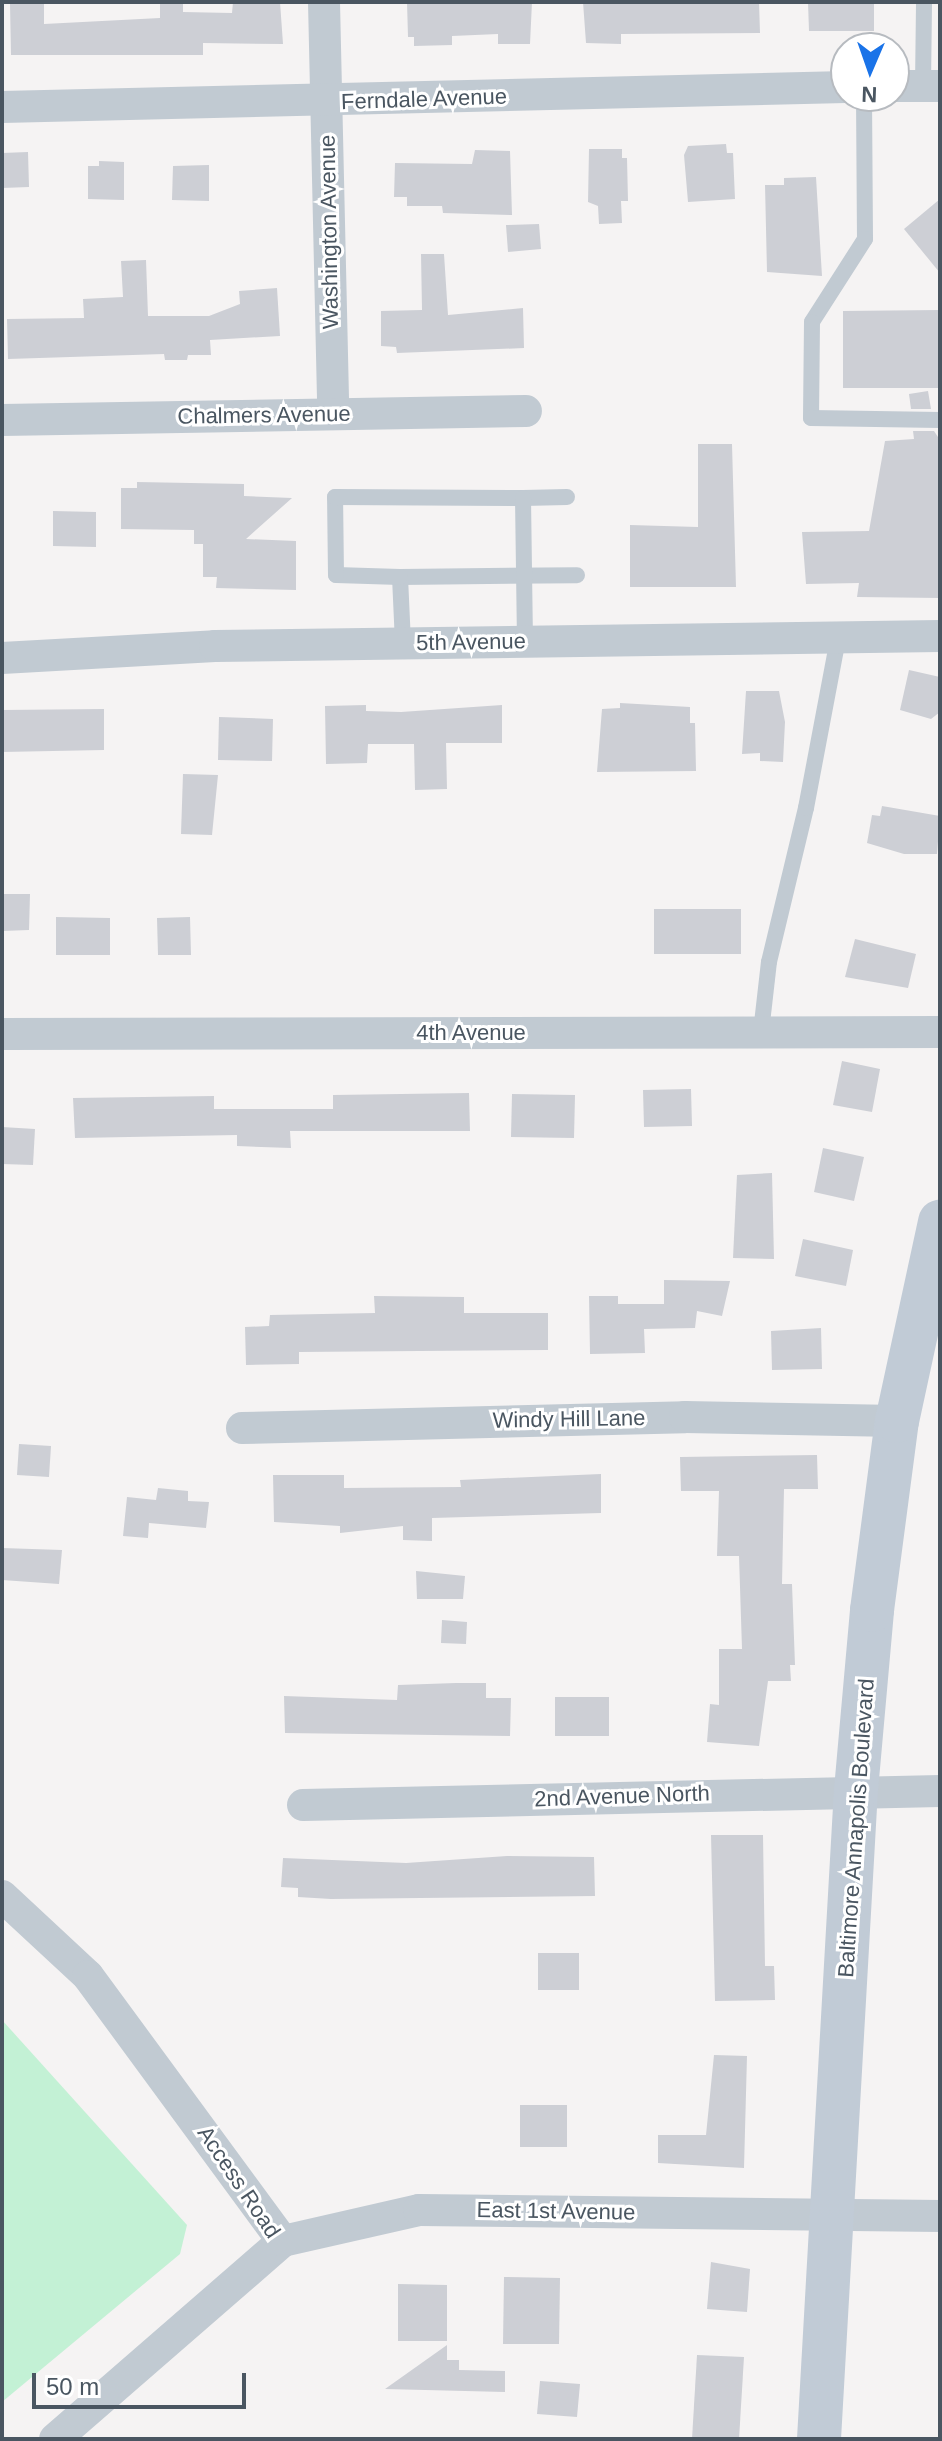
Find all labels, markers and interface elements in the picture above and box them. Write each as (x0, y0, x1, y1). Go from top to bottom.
north arrow (830, 32, 910, 112)
text: N (861, 82, 878, 107)
street label: Ferndale Avenue (340, 83, 508, 115)
street label: Washington Avenue (314, 134, 344, 330)
street label: Chalmers Avenue (177, 400, 351, 430)
street label: 5th Avenue (415, 628, 527, 656)
street label: 4th Avenue (416, 1020, 526, 1046)
street label: Windy Hill Lane (492, 1404, 646, 1434)
street label: Baltimore Annapolis Boulevard (832, 1677, 880, 1979)
street label: 2nd Avenue North (533, 1780, 711, 1812)
street label: Access Road (192, 2121, 286, 2243)
street label: East 1st Avenue (476, 2196, 636, 2226)
scale bar (36, 2357, 250, 2407)
text: 50 m (46, 2373, 99, 2400)

